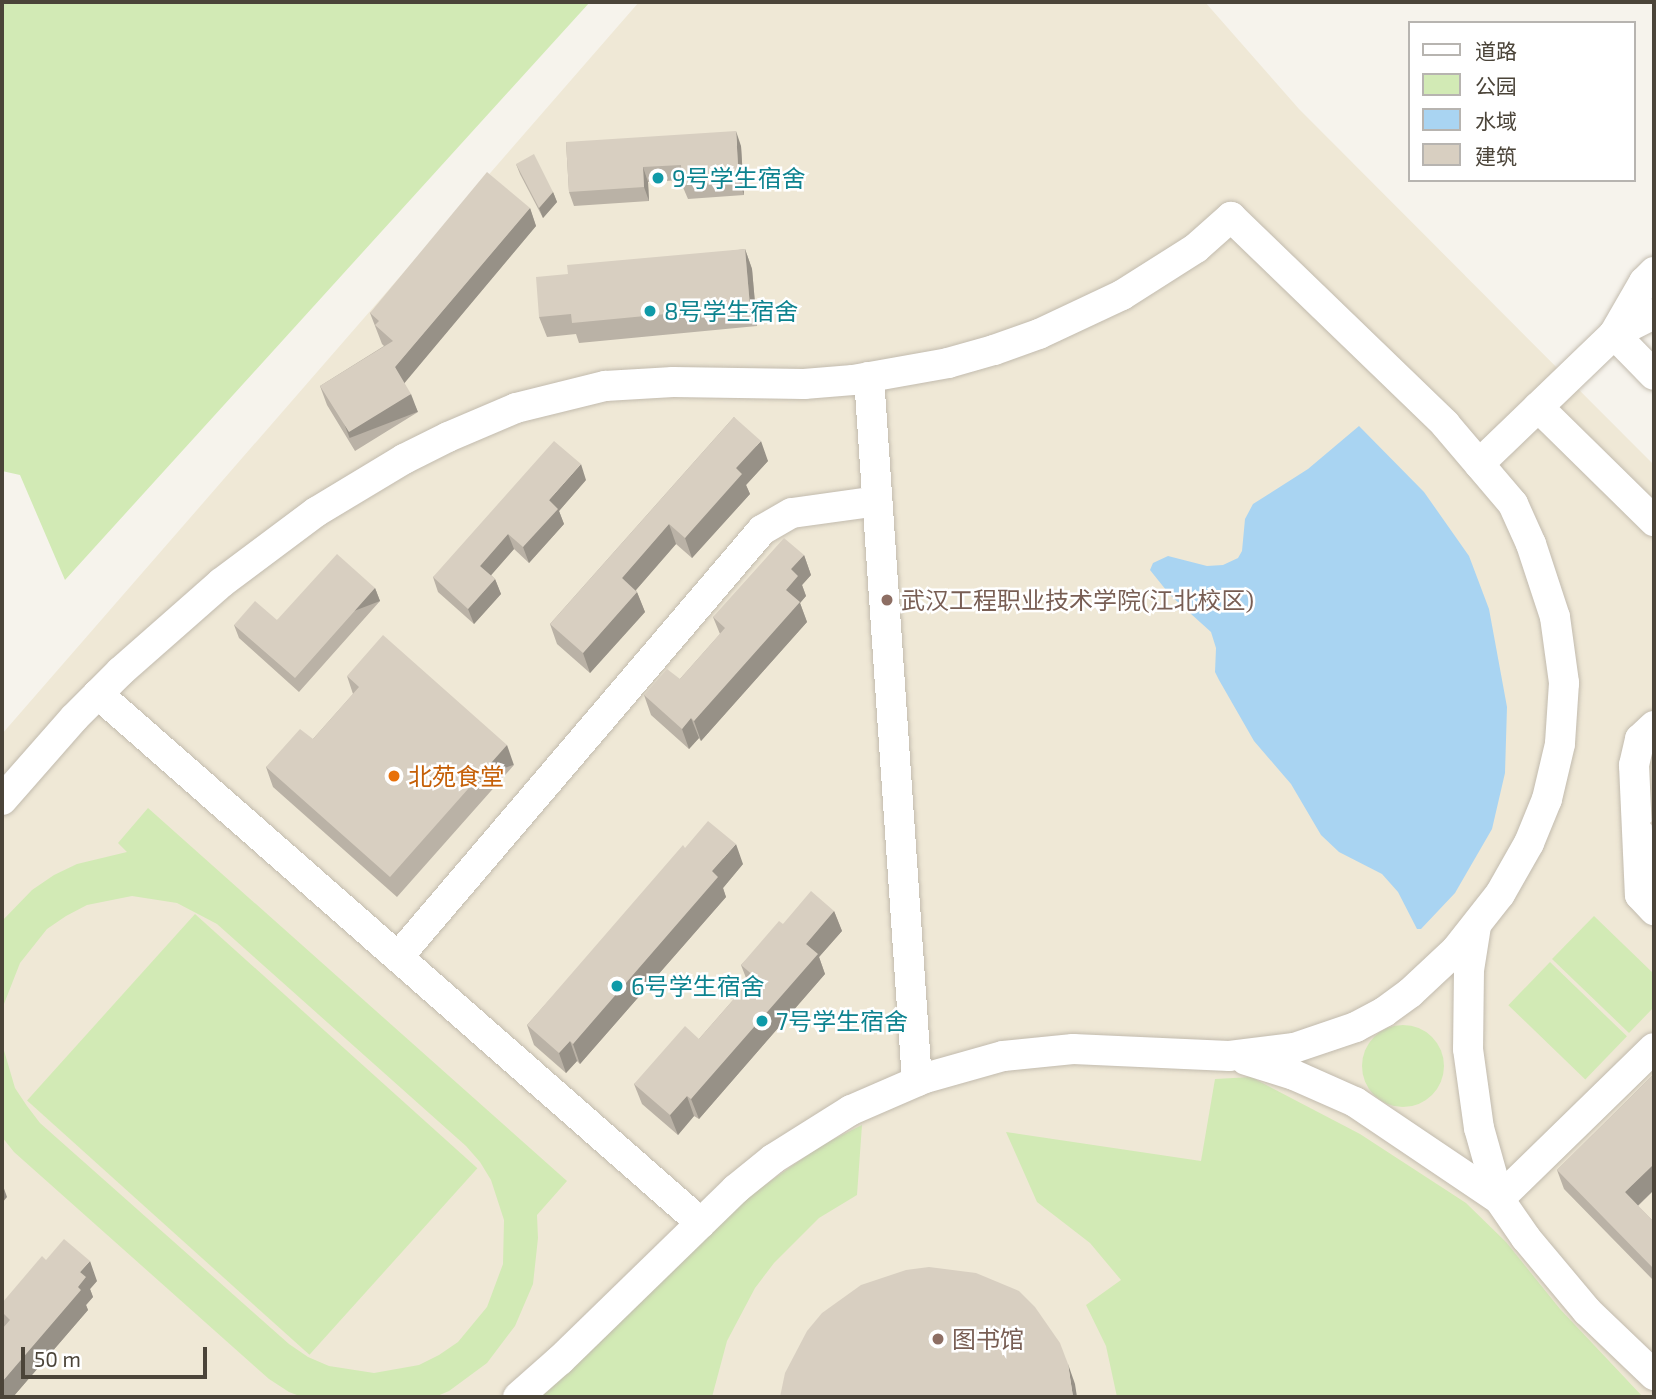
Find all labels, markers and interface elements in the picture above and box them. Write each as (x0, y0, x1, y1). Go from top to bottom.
legend (1408, 21, 1635, 182)
text: 道路 (1475, 38, 1517, 63)
text: 公园 (1475, 73, 1517, 98)
text: 水域 (1475, 108, 1517, 133)
text: 建筑 (1475, 143, 1517, 168)
place label: 9号学生宿舍 (672, 164, 806, 192)
marker: 9号学生宿舍 (650, 170, 666, 186)
place label: 8号学生宿舍 (664, 297, 799, 325)
marker: 8号学生宿舍 (642, 303, 658, 319)
place label: 武汉工程职业技术学院(江北校区) (901, 586, 1254, 614)
marker: 武汉工程职业技术学院(江北校区) (879, 592, 895, 608)
place label: 北苑食堂 (408, 762, 504, 790)
marker: 北苑食堂 (386, 768, 402, 784)
place label: 6号学生宿舍 (631, 972, 765, 1000)
marker: 6号学生宿舍 (609, 978, 625, 994)
place label: 7号学生宿舍 (776, 1007, 908, 1035)
marker: 7号学生宿舍 (754, 1013, 770, 1029)
place label: 图书馆 (952, 1325, 1024, 1353)
marker: 图书馆 (930, 1331, 946, 1347)
scale bar (24, 1332, 210, 1376)
text: 50 m (34, 1346, 81, 1371)

